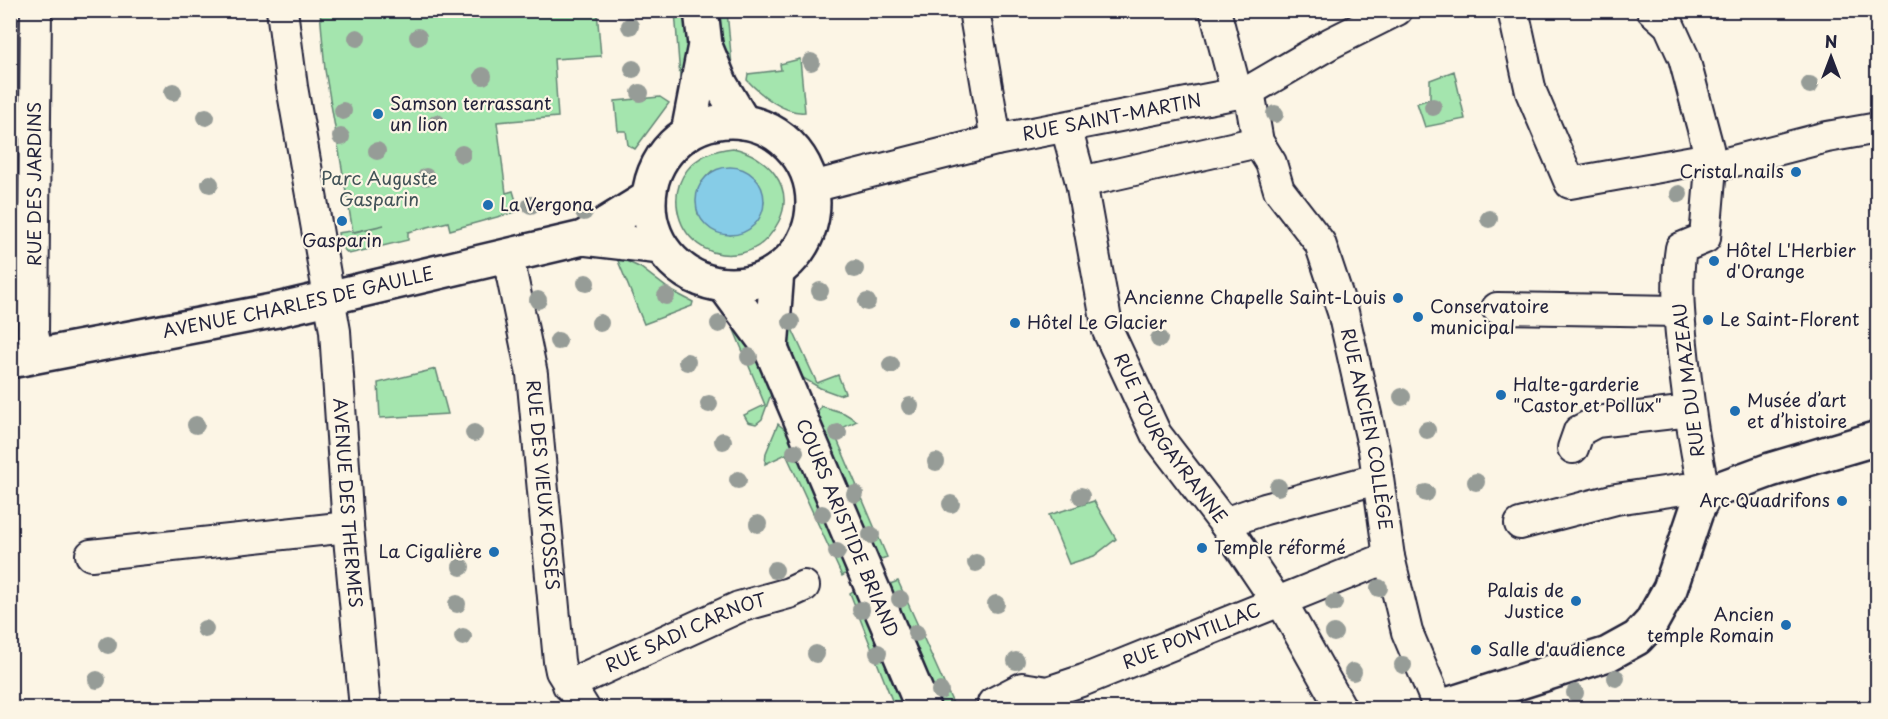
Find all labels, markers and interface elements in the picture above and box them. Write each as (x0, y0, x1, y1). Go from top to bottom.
north arrow (1801, 27, 1861, 87)
text: N (1825, 29, 1837, 53)
street label: RUE SAINT-MARTIN (1020, 86, 1204, 147)
place label: Samson terrassant un lion (390, 89, 551, 137)
street label: RUE DES JARDINS (20, 102, 47, 266)
marker: Samson terrassant un lion (371, 107, 385, 121)
place label: Cristal nails (1679, 157, 1784, 184)
park label: Parc Auguste Gasparin (321, 164, 437, 212)
marker: Cristal nails (1789, 165, 1803, 179)
place label: La Vergona (500, 190, 594, 217)
marker: La Vergona (481, 198, 495, 212)
marker: Gasparin (335, 214, 349, 228)
place label: Gasparin (302, 226, 382, 253)
place label: Hôtel L'Herbier d'Orange (1726, 236, 1857, 284)
marker: Hôtel L'Herbier d'Orange (1707, 254, 1721, 268)
street label: AVENUE CHARLES DE GAULLE (160, 259, 436, 344)
place label: Ancienne Chapelle Saint-Louis (1124, 283, 1386, 310)
marker: Ancienne Chapelle Saint-Louis (1391, 291, 1405, 305)
place label: Conservatoire municipal (1430, 292, 1549, 340)
street label: RUE DU MAZEAU (1665, 301, 1710, 459)
place label: Le Saint-Florent (1720, 305, 1859, 332)
place label: Hôtel Le Glacier (1027, 308, 1168, 335)
marker: Conservatoire municipal (1411, 310, 1425, 324)
marker: Le Saint-Florent (1701, 313, 1715, 327)
marker: Hôtel Le Glacier (1008, 316, 1022, 330)
street label: RUE ANCIEN COLLÈGE (1335, 325, 1400, 532)
street label: RUE TOURGAYRANNE (1108, 348, 1234, 528)
place label: Halte-garderie "Castor et Pollux" (1513, 370, 1662, 418)
street label: RUE DES VIEUX FOSSÉS (521, 378, 567, 591)
place label: Musée d’art et d’histoire (1747, 386, 1847, 434)
marker: Halte-garderie "Castor et Pollux" (1494, 388, 1508, 402)
street label: AVENUE DES THERMES (327, 397, 371, 609)
marker: Musée d’art et d’histoire (1728, 404, 1742, 418)
street label: COURS ARISTIDE BRIAND (790, 414, 907, 641)
place label: Arc Quadrifons (1699, 486, 1830, 513)
marker: Arc Quadrifons (1835, 494, 1849, 508)
place label: Temple réformé (1214, 533, 1346, 560)
place label: La Cigalière (378, 537, 482, 564)
marker: Temple réformé (1195, 541, 1209, 555)
marker: La Cigalière (487, 545, 501, 559)
place label: Palais de Justice (1487, 576, 1564, 624)
street label: RUE SADI CARNOT (600, 585, 770, 678)
marker: Palais de Justice (1569, 594, 1583, 608)
street label: RUE PONTILLAC (1118, 595, 1264, 675)
place label: Ancien temple Romain (1647, 600, 1774, 648)
marker: Ancien temple Romain (1779, 618, 1793, 632)
place label: Salle d'audience (1488, 635, 1626, 662)
marker: Salle d'audience (1469, 643, 1483, 657)

